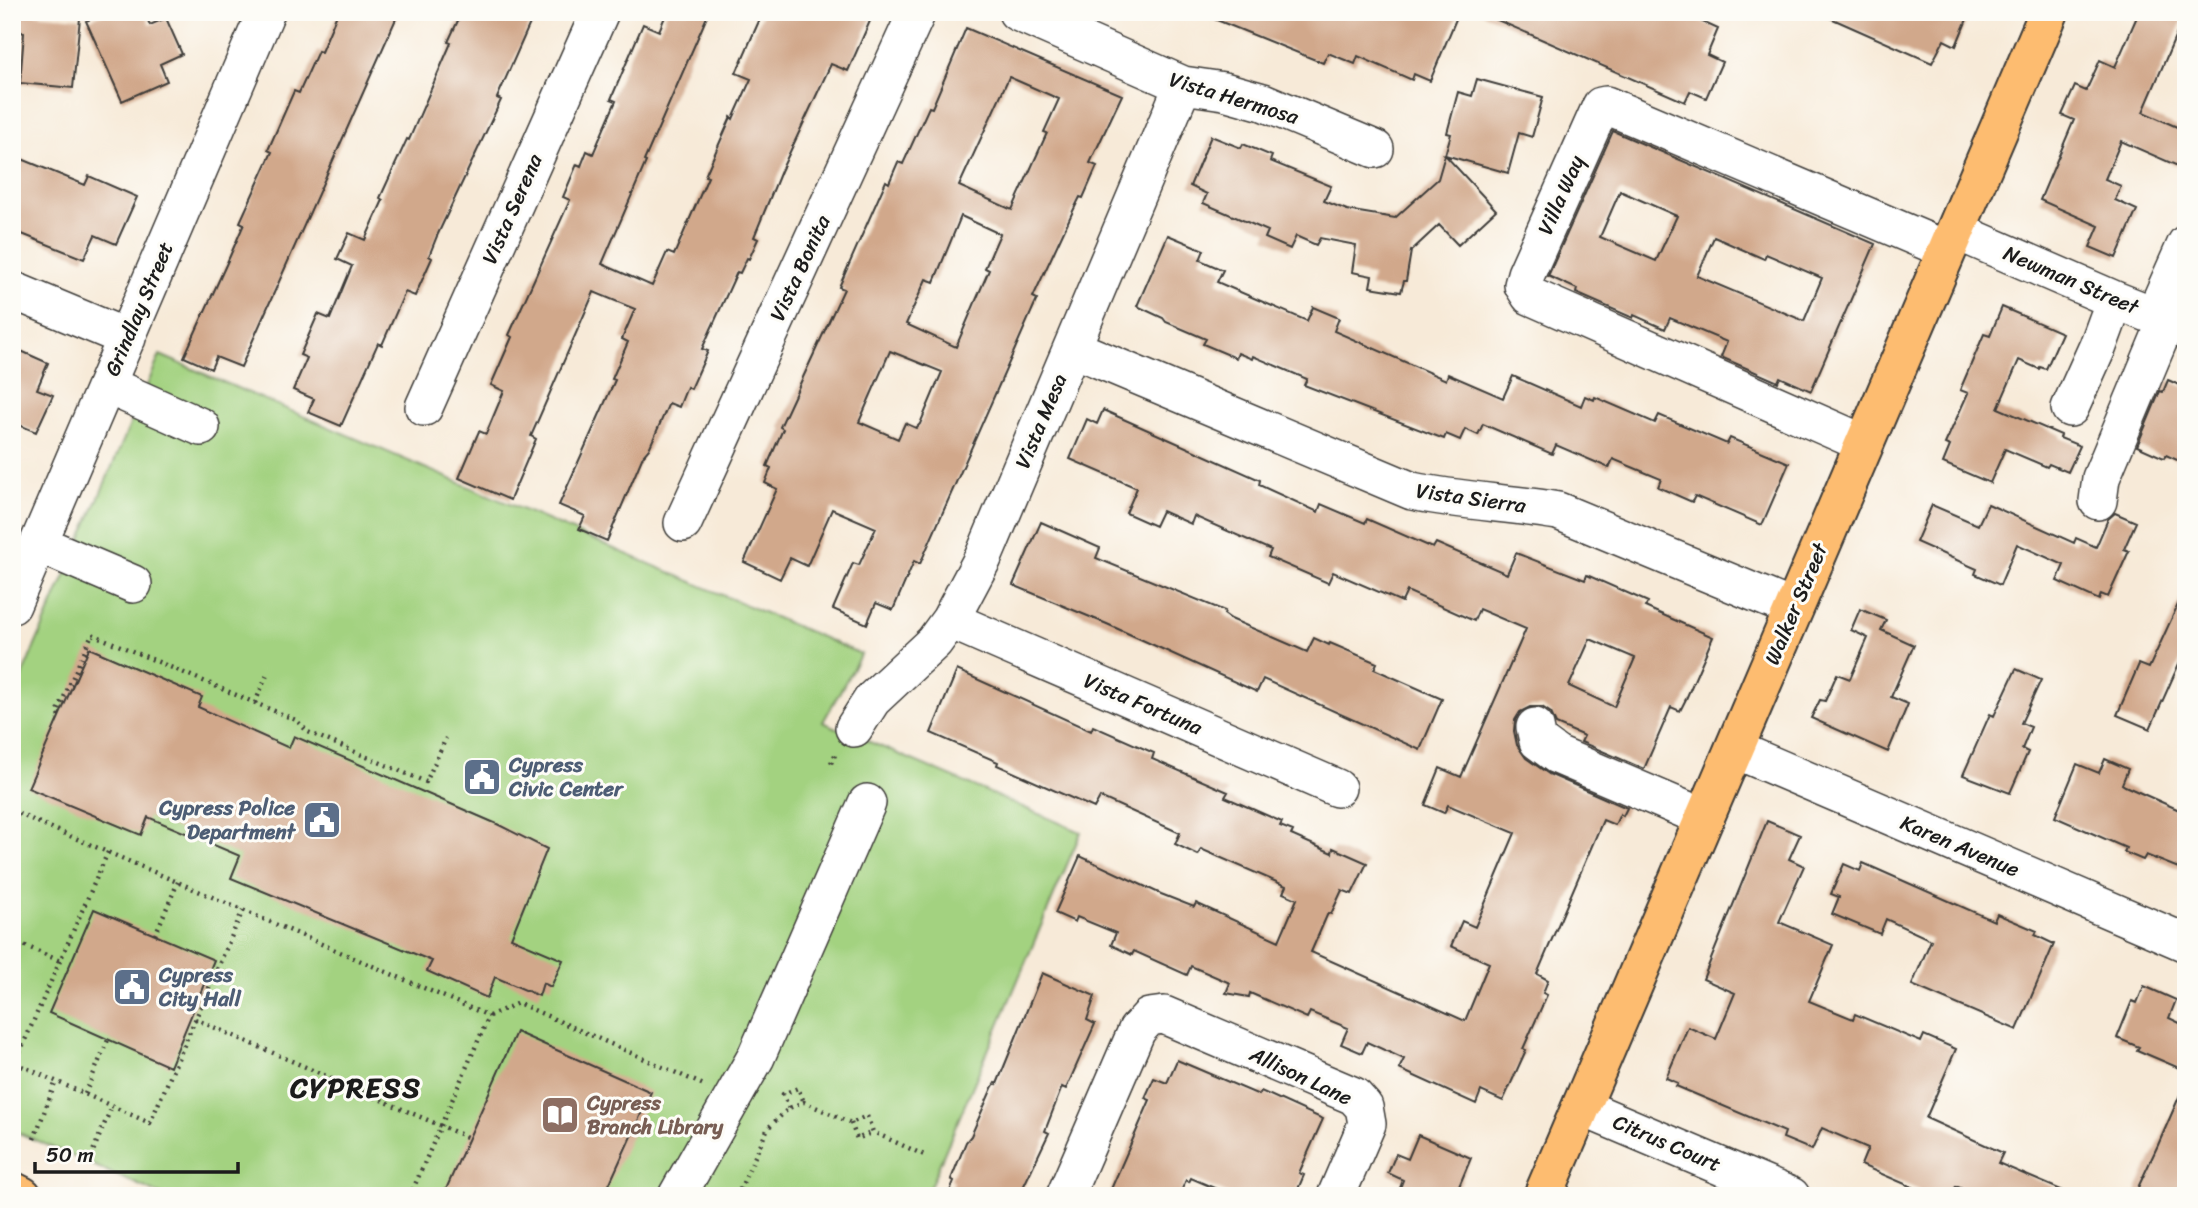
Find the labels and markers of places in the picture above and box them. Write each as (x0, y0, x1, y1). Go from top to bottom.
place label: Cypress Civic Center (508, 746, 625, 808)
public building icon: Cypress Civic Center (461, 756, 503, 798)
place label: Cypress Police Department (158, 789, 297, 851)
public building icon: Cypress Police Department (301, 799, 343, 841)
place label: Cypress City Hall (158, 956, 242, 1018)
public building icon: Cypress City Hall (111, 966, 153, 1008)
place label: Cypress Branch Library (586, 1084, 724, 1146)
library icon: Cypress Branch Library (539, 1094, 581, 1136)

